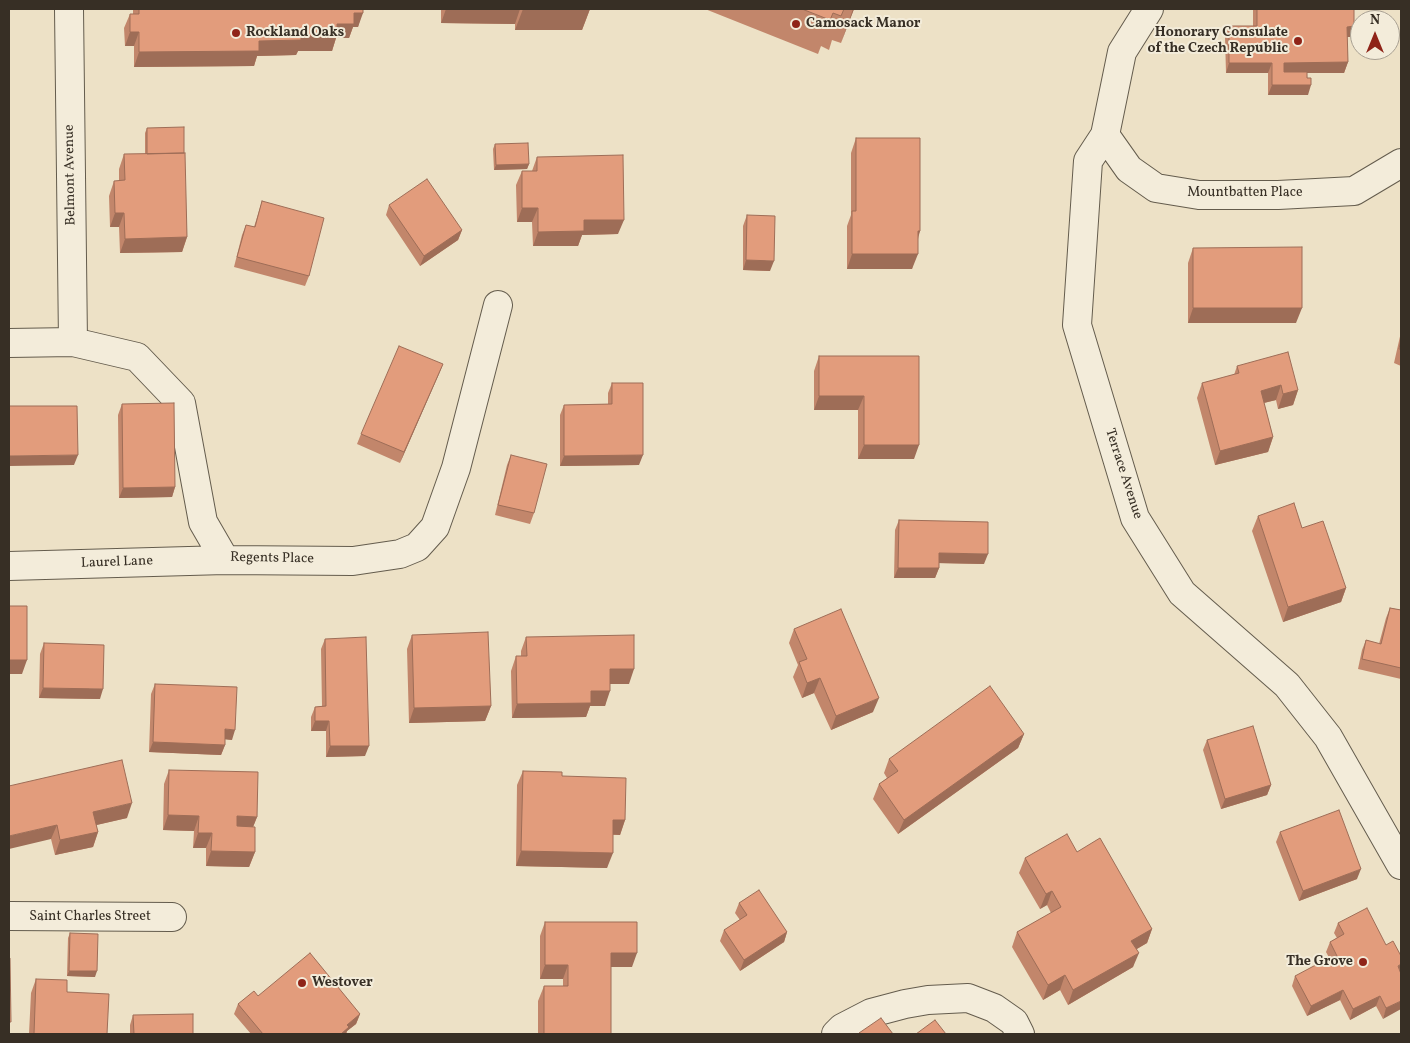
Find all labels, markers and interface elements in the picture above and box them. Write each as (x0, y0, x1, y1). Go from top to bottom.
north arrow (1350, 10, 1400, 60)
text: N (1370, 11, 1380, 30)
place label: Camosack Manor (806, 16, 920, 32)
marker: Camosack Manor (790, 18, 802, 30)
place label: Rockland Oaks (246, 25, 344, 41)
place label: Honorary Consulate of the Czech Republic (1148, 25, 1288, 58)
marker: Rockland Oaks (230, 27, 242, 39)
marker: Honorary Consulate of the Czech Republic (1292, 35, 1304, 47)
street label: Belmont Avenue (62, 124, 80, 226)
street label: Mountbatten Place (1187, 185, 1303, 201)
street label: Terrace Avenue (1100, 427, 1146, 521)
street label: Regents Place (230, 550, 314, 568)
street label: Laurel Lane (81, 553, 153, 573)
street label: Saint Charles Street (29, 909, 151, 925)
place label: The Grove (1286, 954, 1353, 970)
marker: The Grove (1357, 956, 1369, 968)
place label: Westover (312, 975, 373, 991)
marker: Westover (296, 977, 308, 989)

